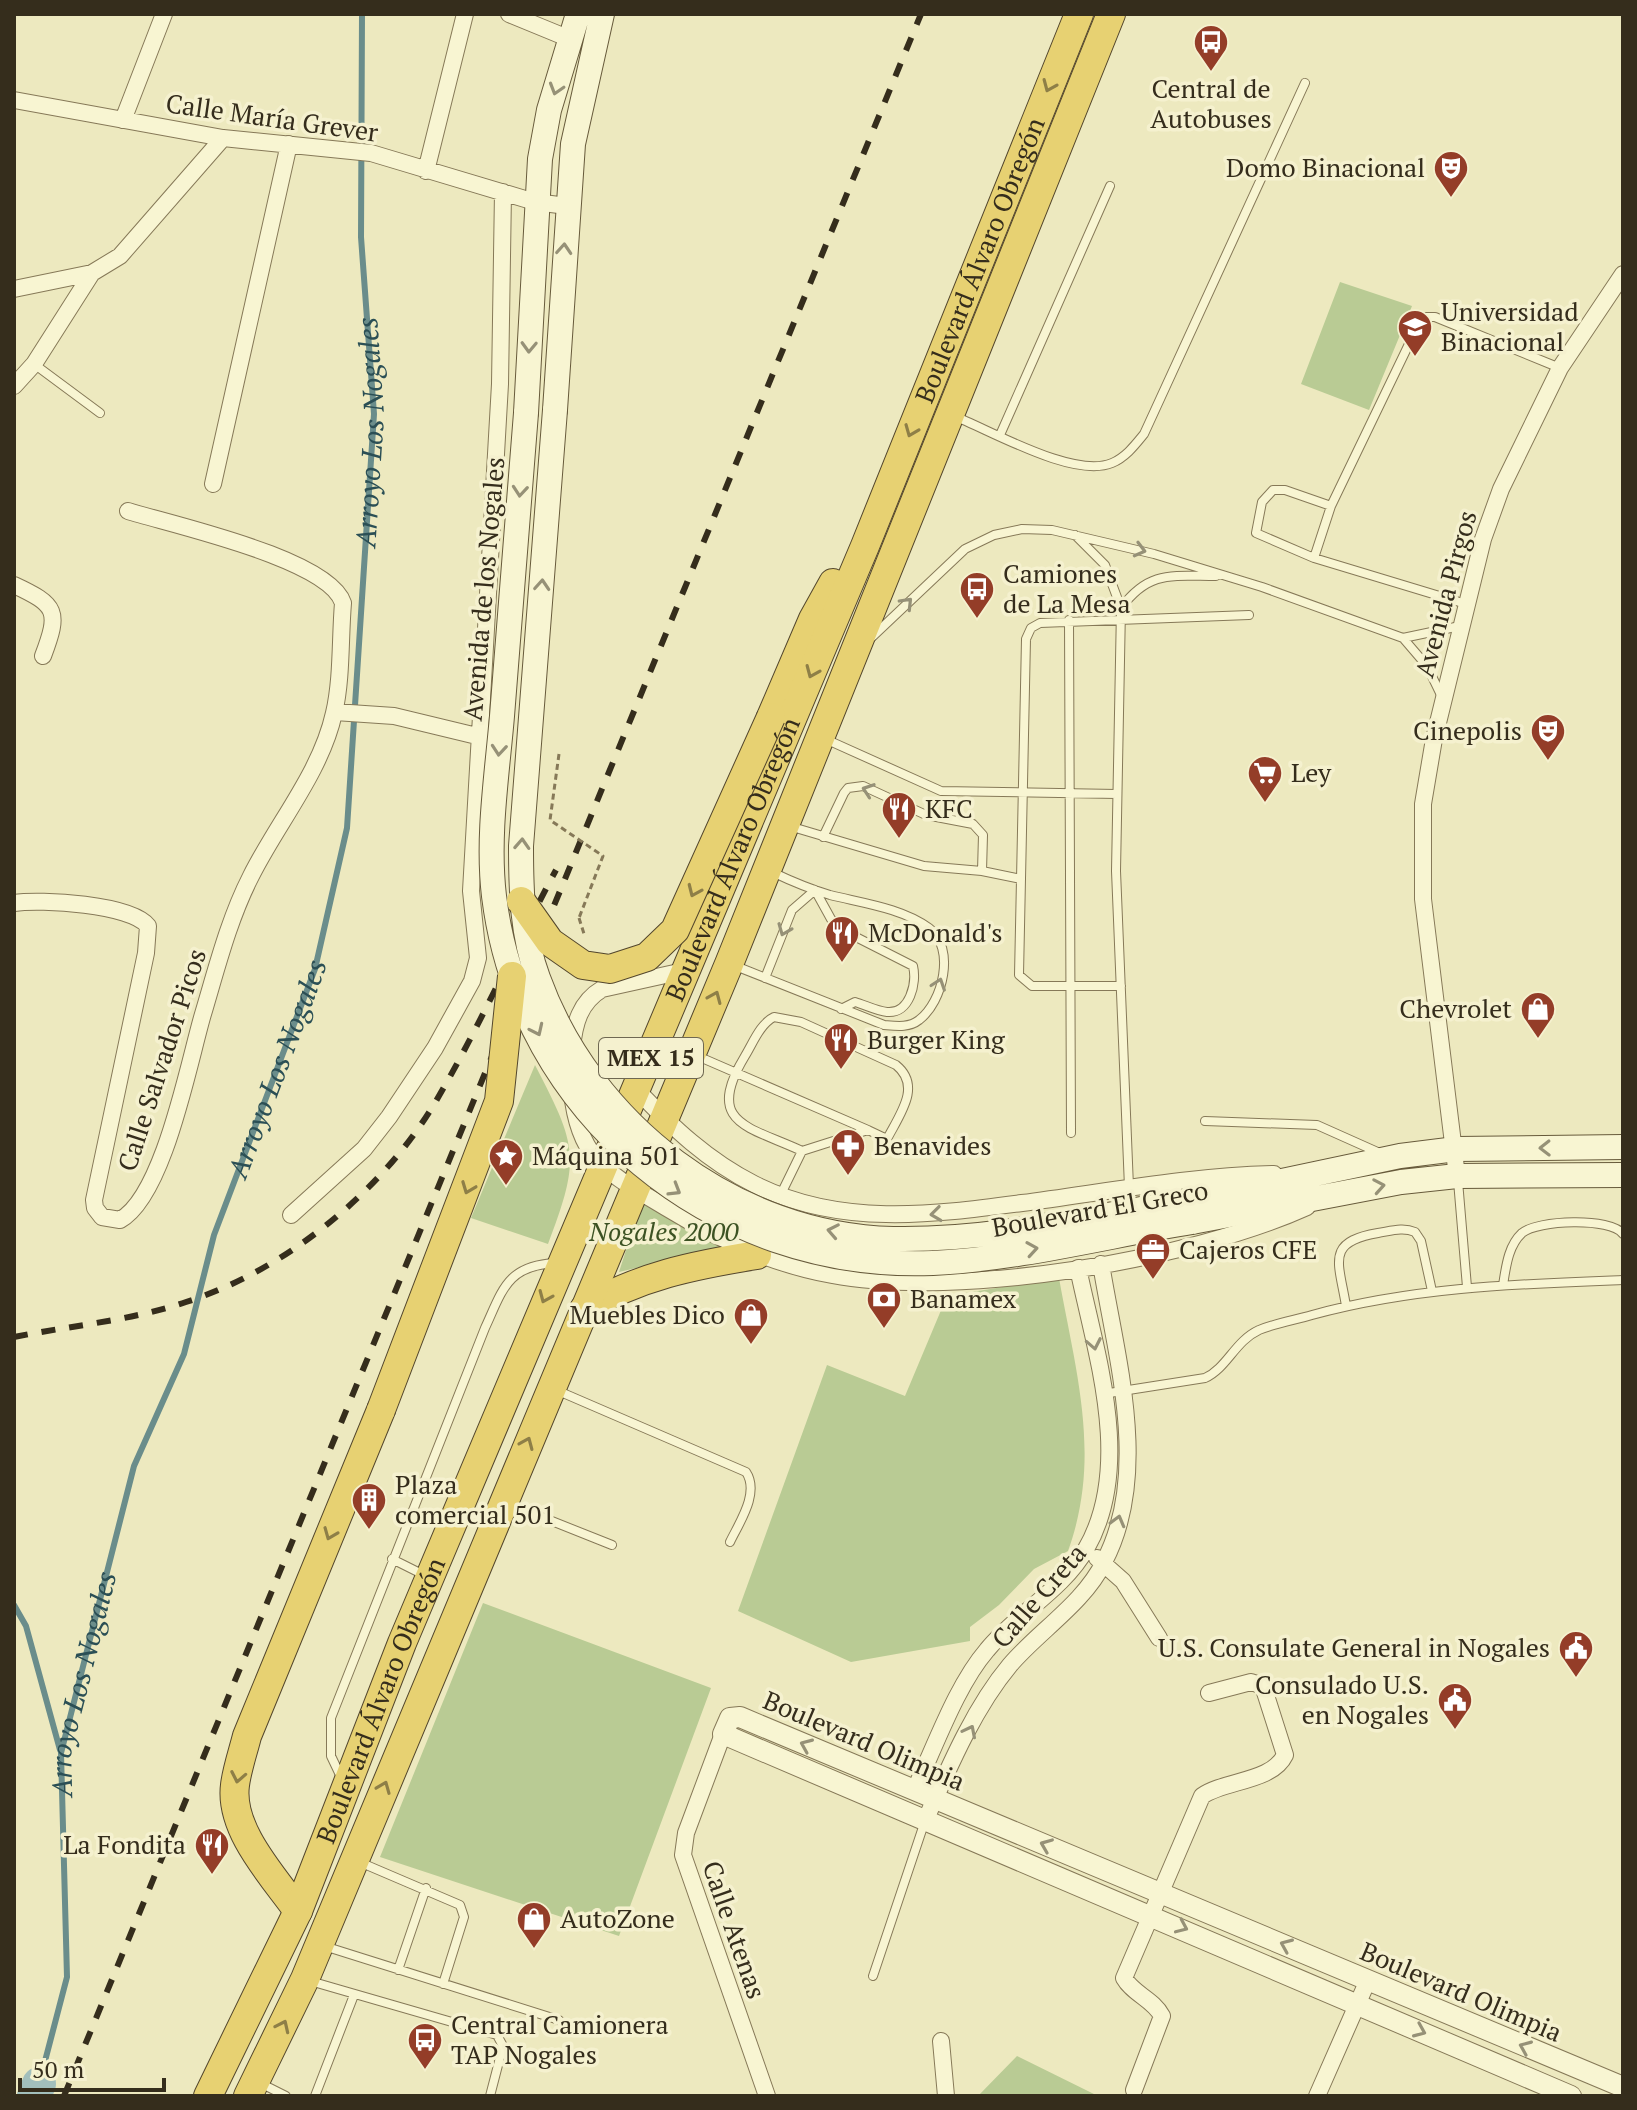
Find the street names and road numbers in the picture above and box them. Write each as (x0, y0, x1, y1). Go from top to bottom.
street label: Calle María Grever (164, 85, 381, 149)
street label: Boulevard Álvaro Obregón (906, 112, 1052, 408)
street label: Avenida de los Nogales (455, 456, 511, 722)
street label: Avenida Pirgos (1406, 507, 1484, 681)
street label: Boulevard Álvaro Obregón (657, 712, 807, 1006)
street label: Calle Salvador Picos (109, 944, 213, 1175)
road number: MEX 15 (599, 1038, 703, 1078)
street label: Boulevard El Greco (989, 1172, 1211, 1244)
street label: Calle Creta (984, 1536, 1093, 1655)
street label: Boulevard Álvaro Obregón (308, 1552, 452, 1848)
street label: Boulevard Olimpia (758, 1682, 970, 1798)
street label: Calle Atenas (696, 1856, 774, 2003)
street label: Boulevard Olimpia (1355, 1933, 1567, 2049)

